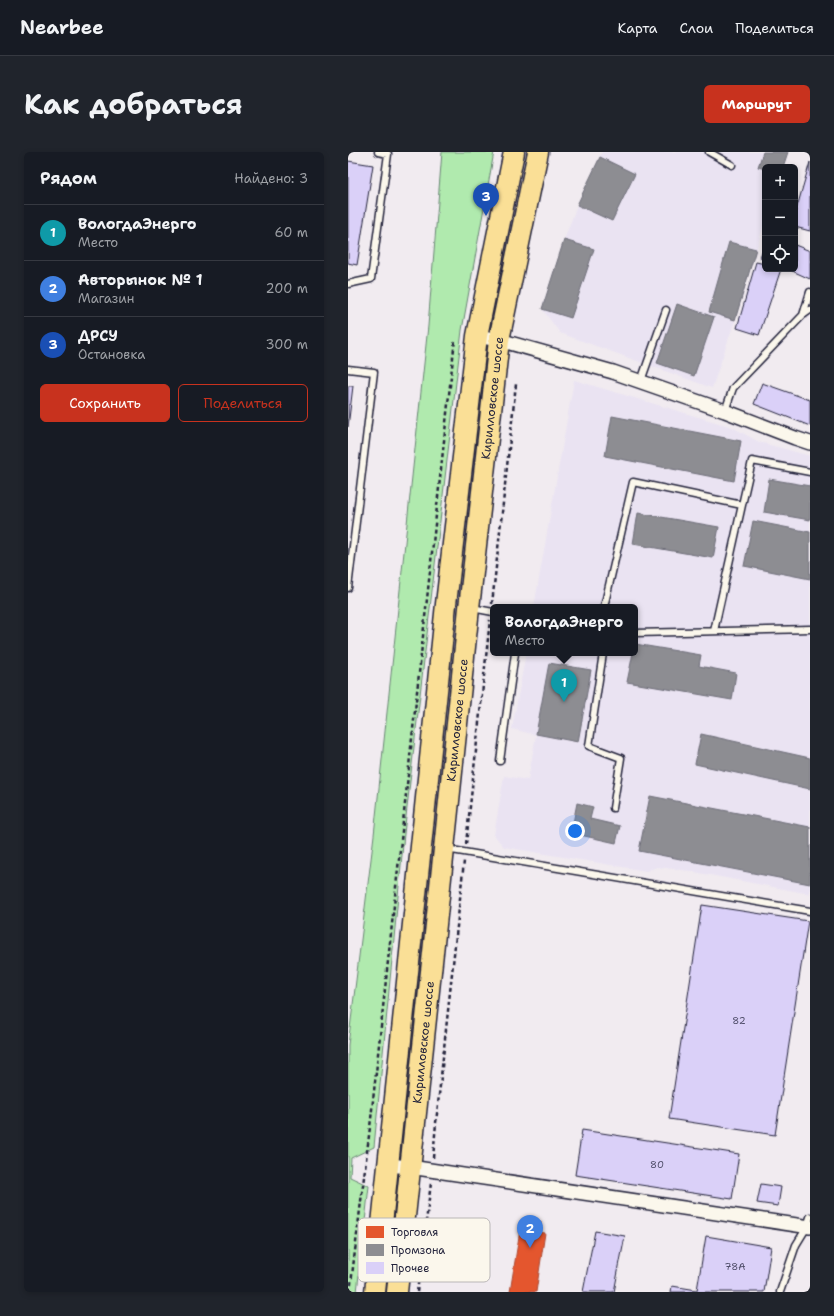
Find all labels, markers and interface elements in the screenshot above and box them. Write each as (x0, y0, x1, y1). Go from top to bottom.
text: Nearbee (20, 15, 104, 40)
text: Карта (617, 19, 658, 37)
text: Слои (680, 19, 713, 37)
text: Поделиться (735, 19, 814, 37)
text: Как добраться (24, 85, 243, 123)
button: Маршрут (704, 85, 810, 123)
map controls (762, 164, 798, 272)
button: + (762, 164, 798, 200)
text: Рядом (40, 167, 97, 189)
text: Найдено: 3 (234, 170, 308, 187)
pin: 3 (473, 183, 499, 216)
button: − (762, 200, 798, 236)
text: ВологдаЭнерго (78, 214, 197, 234)
text: 1 (50, 224, 56, 241)
text: 60 m (275, 224, 308, 241)
text: Место (78, 234, 118, 251)
button: locate (762, 236, 798, 272)
text: Авторынок № 1 (78, 270, 203, 290)
text: 2 (48, 280, 58, 297)
text: 200 m (266, 280, 308, 297)
text: Магазин (78, 290, 134, 307)
text: ДРСУ (78, 326, 118, 346)
text: 3 (48, 336, 58, 353)
text: 300 m (265, 336, 308, 353)
street label: Кирилловское шоссе (478, 336, 507, 460)
text: Остановка (78, 346, 145, 363)
button: Сохранить (40, 384, 170, 422)
button: Поделиться (178, 384, 308, 422)
popup (490, 604, 638, 656)
text: ВологдаЭнерго (505, 612, 623, 632)
text: Место (505, 632, 545, 649)
street label: Кирилловское шоссе (443, 658, 472, 782)
pin: 1 (551, 669, 577, 702)
your location (565, 821, 585, 841)
street label: Кирилловское шоссе (409, 980, 438, 1105)
house number: 82 (732, 1014, 746, 1027)
house number: 80 (650, 1158, 664, 1171)
pin: 2 (517, 1215, 543, 1248)
legend (358, 1218, 490, 1282)
text: Торговля (391, 1225, 438, 1240)
text: Промзона (391, 1243, 445, 1258)
house number: 78А (725, 1260, 745, 1273)
text: Прочее (391, 1261, 429, 1276)

